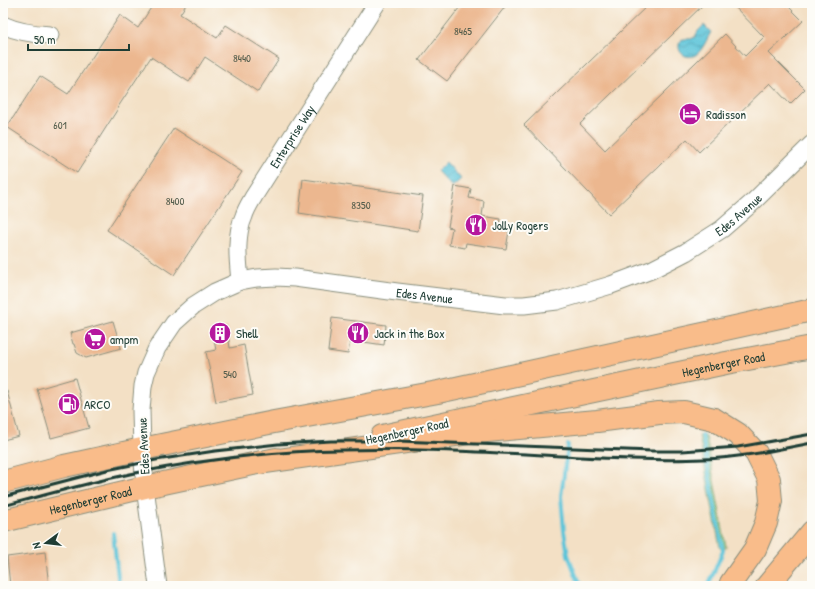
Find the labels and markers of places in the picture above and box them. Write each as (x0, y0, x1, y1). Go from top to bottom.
hotel icon: Radisson (677, 101, 703, 127)
place label: Radisson (706, 105, 746, 123)
restaurant icon: Jolly Rogers (463, 212, 489, 238)
place label: Jolly Rogers (492, 216, 548, 234)
building icon: Shell (207, 320, 233, 346)
restaurant icon: Jack in the Box (345, 320, 371, 346)
place label: Shell (236, 324, 259, 342)
place label: Jack in the Box (374, 324, 445, 342)
supermarket icon: ampm (82, 326, 108, 352)
place label: ampm (110, 330, 139, 348)
fuel station icon: ARCO (56, 391, 82, 417)
place label: ARCO (84, 395, 111, 413)

